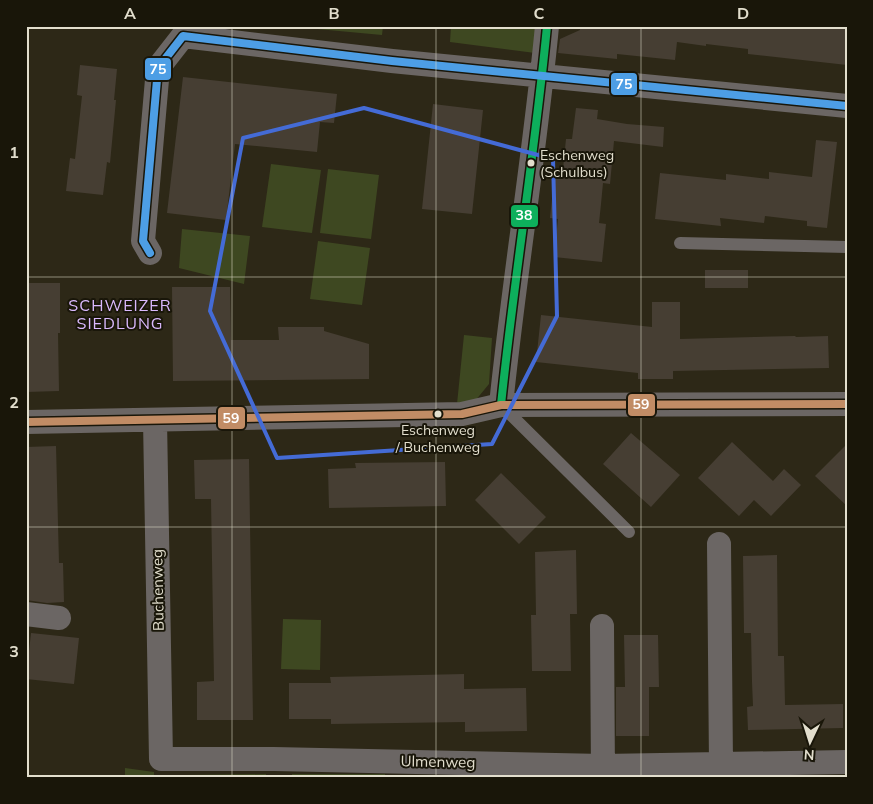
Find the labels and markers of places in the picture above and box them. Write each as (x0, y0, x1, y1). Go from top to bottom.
place label: Eschenweg (Schulbus) (540, 146, 614, 181)
marker: Eschenweg (Schulbus) (526, 158, 536, 168)
marker: Eschenweg / Buchenweg (433, 409, 443, 419)
place label: Eschenweg / Buchenweg (395, 421, 480, 456)

